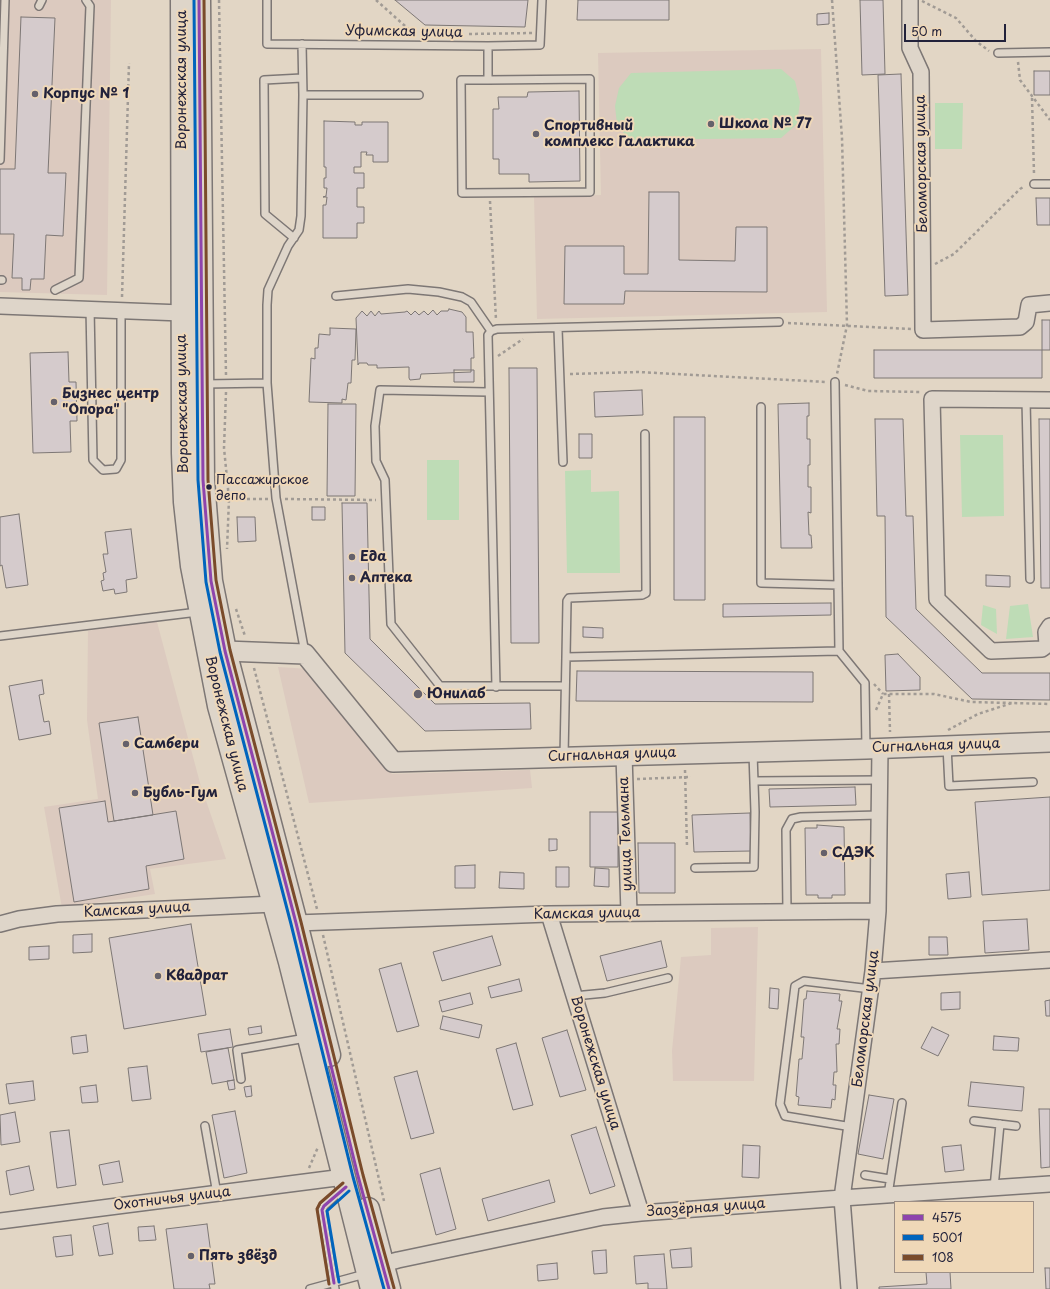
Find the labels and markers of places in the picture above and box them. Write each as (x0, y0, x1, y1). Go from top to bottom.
place label: Корпус № 1 (43, 86, 129, 102)
marker: Корпус № 1 (30, 89, 40, 99)
place label: Школа № 77 (719, 116, 812, 132)
place label: Спортивный комплекс Галактика (544, 118, 695, 150)
marker: Школа № 77 (706, 119, 716, 129)
marker: Спортивный комплекс Галактика (531, 129, 541, 139)
place label: Бизнес центр "Опора" (62, 386, 159, 418)
marker: Бизнес центр "Опора" (49, 397, 59, 407)
place label: Пассажирское депо (216, 472, 309, 503)
marker: Пассажирское депо (204, 482, 214, 492)
place label: Еда (360, 549, 387, 565)
marker: Еда (347, 552, 357, 562)
place label: Аптека (360, 570, 412, 586)
marker: Аптека (347, 573, 357, 583)
place label: Юнилаб (427, 686, 486, 702)
marker: Юнилаб (412, 688, 424, 700)
place label: Самбери (134, 736, 199, 752)
marker: Самбери (121, 739, 131, 749)
place label: Бубль-Гум (143, 785, 218, 801)
marker: Бубль-Гум (130, 788, 140, 798)
place label: СДЭК (832, 845, 874, 861)
marker: СДЭК (819, 848, 829, 858)
place label: Квадрат (166, 968, 228, 984)
marker: Квадрат (153, 971, 163, 981)
place label: Пять звёзд (199, 1248, 277, 1264)
marker: Пять звёзд (186, 1251, 196, 1261)

